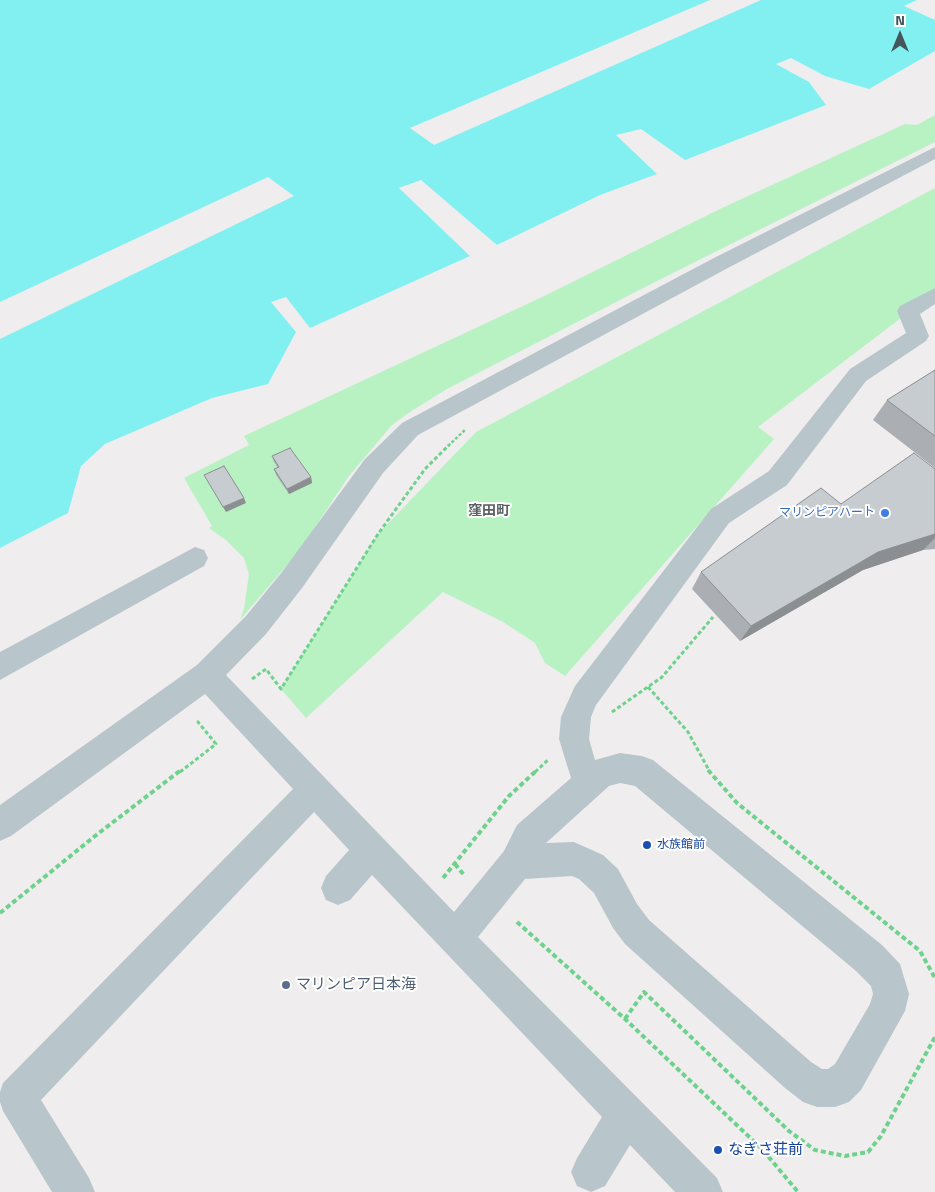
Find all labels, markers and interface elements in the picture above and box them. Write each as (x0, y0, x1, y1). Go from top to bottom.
text: N (895, 9, 905, 30)
north arrow (875, 10, 925, 60)
district label: 窪田町 (468, 504, 510, 520)
place label: マリンピアハート (779, 506, 875, 520)
marker: マリンピアハート (879, 507, 891, 519)
place label: 水族館前 (657, 838, 705, 852)
marker: 水族館前 (641, 839, 653, 851)
place label: マリンピア日本海 (296, 976, 416, 994)
marker: マリンピア日本海 (280, 979, 292, 991)
place label: なぎさ荘前 (728, 1141, 803, 1159)
marker: なぎさ荘前 (712, 1144, 724, 1156)

